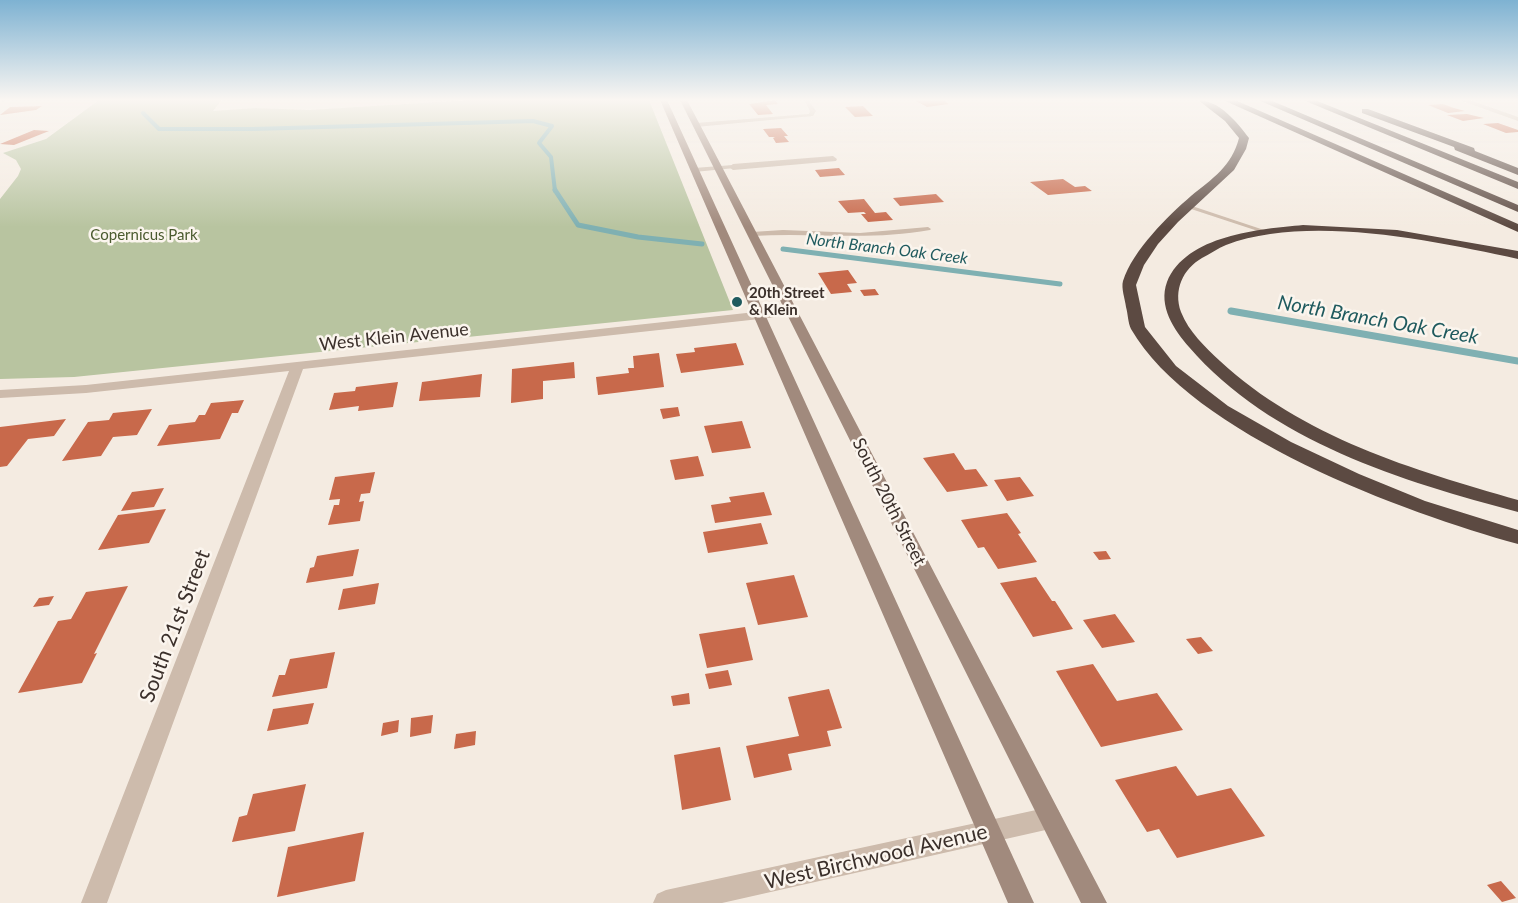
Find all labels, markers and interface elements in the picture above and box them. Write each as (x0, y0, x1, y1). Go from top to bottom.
park label: Copernicus Park (90, 226, 198, 244)
water label: North Branch Oak Creek (805, 230, 969, 268)
place label: 20th Street & Klein (749, 284, 824, 319)
water label: North Branch Oak Creek (1276, 291, 1480, 349)
marker: 20th Street & Klein (730, 295, 744, 309)
street label: West Klein Avenue (318, 318, 470, 356)
street label: South 20th Street (847, 435, 931, 569)
street label: South 21st Street (134, 546, 216, 706)
street label: West Birchwood Avenue (762, 819, 990, 895)

